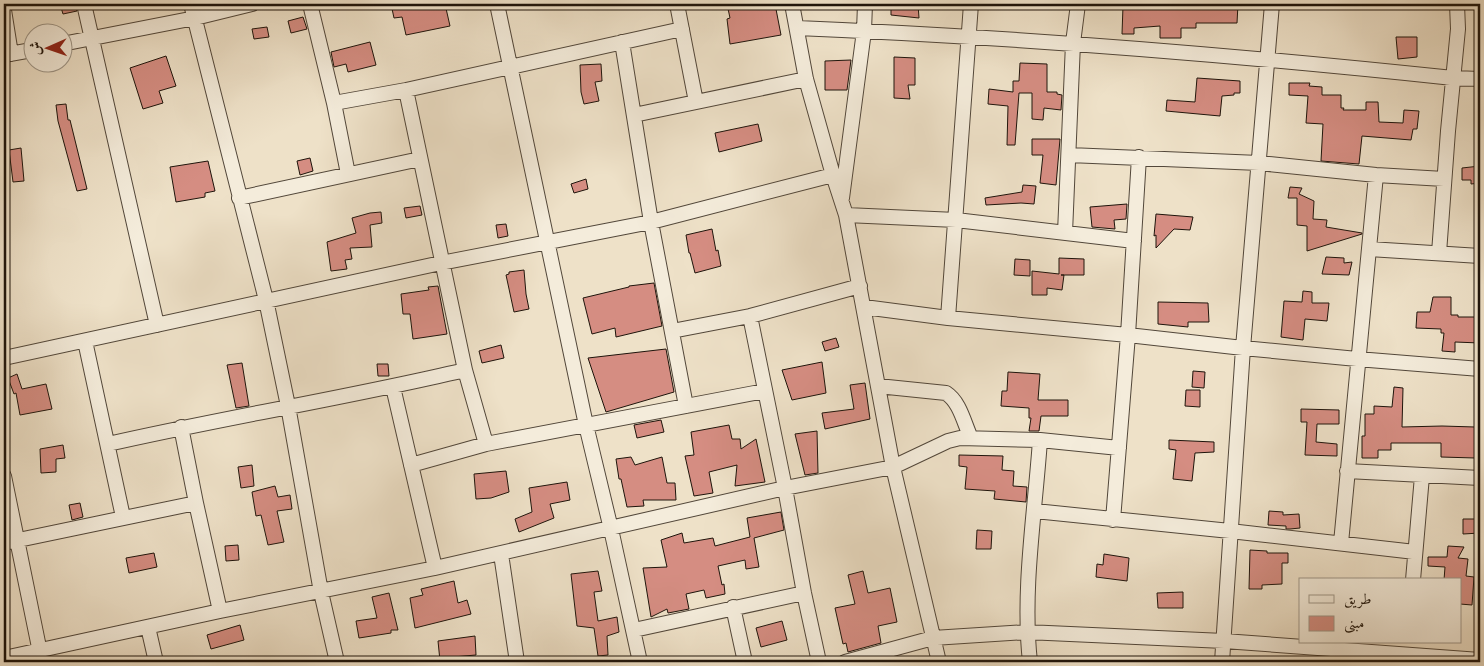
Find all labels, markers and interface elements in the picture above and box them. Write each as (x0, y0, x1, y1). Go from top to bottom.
north arrow (22, 22, 72, 72)
text: ش (26, 41, 45, 56)
legend (1299, 578, 1462, 644)
text: طريق (1344, 589, 1371, 609)
text: مبنى (1344, 613, 1364, 634)

